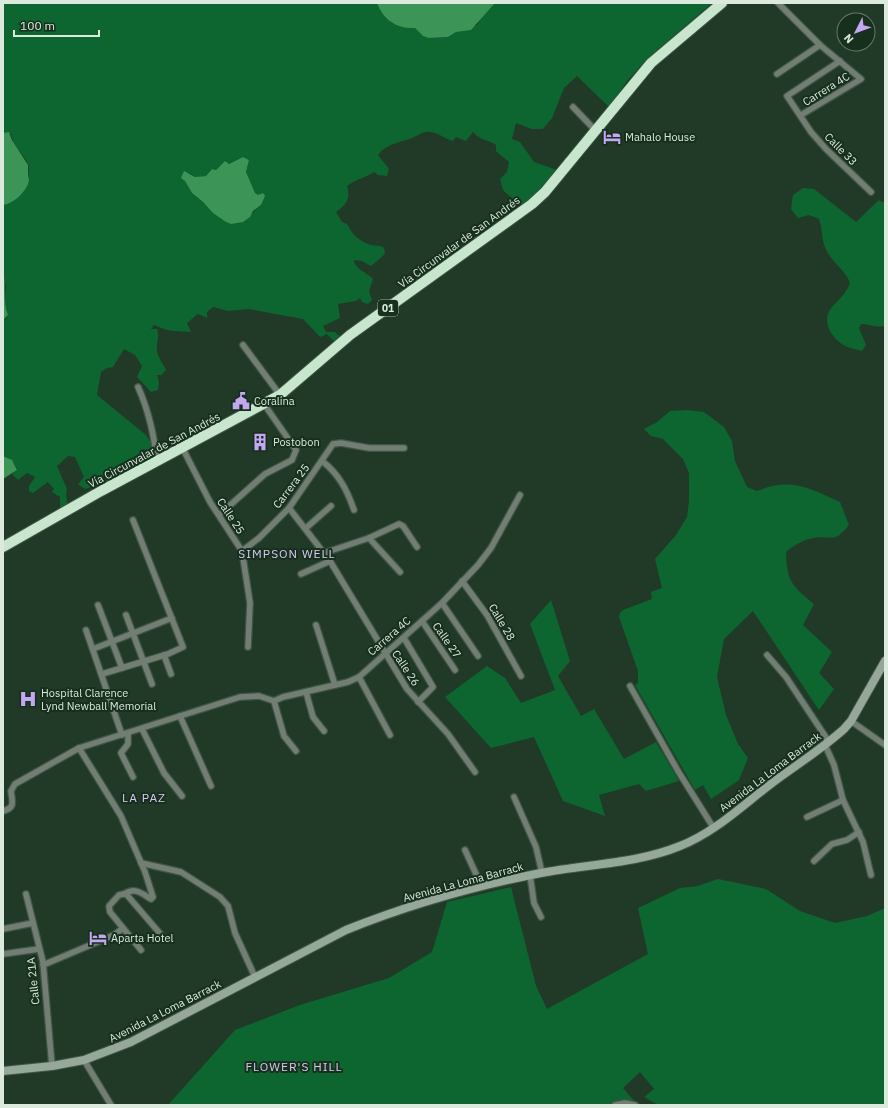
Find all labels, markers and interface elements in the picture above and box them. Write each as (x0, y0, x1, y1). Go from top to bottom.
scale bar (14, 12, 99, 38)
north arrow (836, 12, 876, 52)
text: 100 m (20, 18, 55, 33)
text: N (841, 31, 856, 46)
street label: Carrera 4C (800, 69, 852, 109)
hotel icon: Mahalo House (602, 127, 622, 147)
place label: Mahalo House (625, 130, 695, 144)
street label: Calle 33 (822, 130, 860, 168)
street label: Vía Circunvalar de San Andrés (395, 193, 523, 291)
road number: 01 (378, 300, 398, 316)
public building icon: Coralina (231, 391, 251, 411)
place label: Coralina (254, 394, 295, 408)
street label: Vía Circunvalar de San Andrés (86, 409, 222, 491)
building icon: Postobon (250, 432, 270, 452)
place label: Postobon (273, 435, 320, 449)
street label: Carrera 25 (270, 461, 312, 511)
street label: Calle 25 (214, 495, 248, 537)
district label: SIMPSON WELL (238, 546, 336, 561)
street label: Calle 28 (486, 601, 518, 643)
street label: Carrera 4C (365, 613, 414, 659)
street label: Calle 27 (430, 619, 464, 661)
street label: Calle 26 (389, 647, 423, 689)
place label: Hospital Clarence Lynd Newball Memorial (41, 686, 156, 713)
hospital icon: Hospital Clarence Lynd Newball Memorial (18, 689, 38, 709)
street label: Avenida La Loma Barrack (716, 729, 824, 815)
district label: LA PAZ (122, 790, 166, 805)
street label: Avenida La Loma Barrack (401, 859, 525, 905)
hotel icon: Aparta Hotel (88, 928, 108, 948)
place label: Aparta Hotel (111, 931, 174, 945)
street label: Calle 21A (24, 957, 42, 1005)
street label: Avenida La Loma Barrack (107, 977, 224, 1045)
district label: FLOWER'S HILL (245, 1059, 343, 1074)

